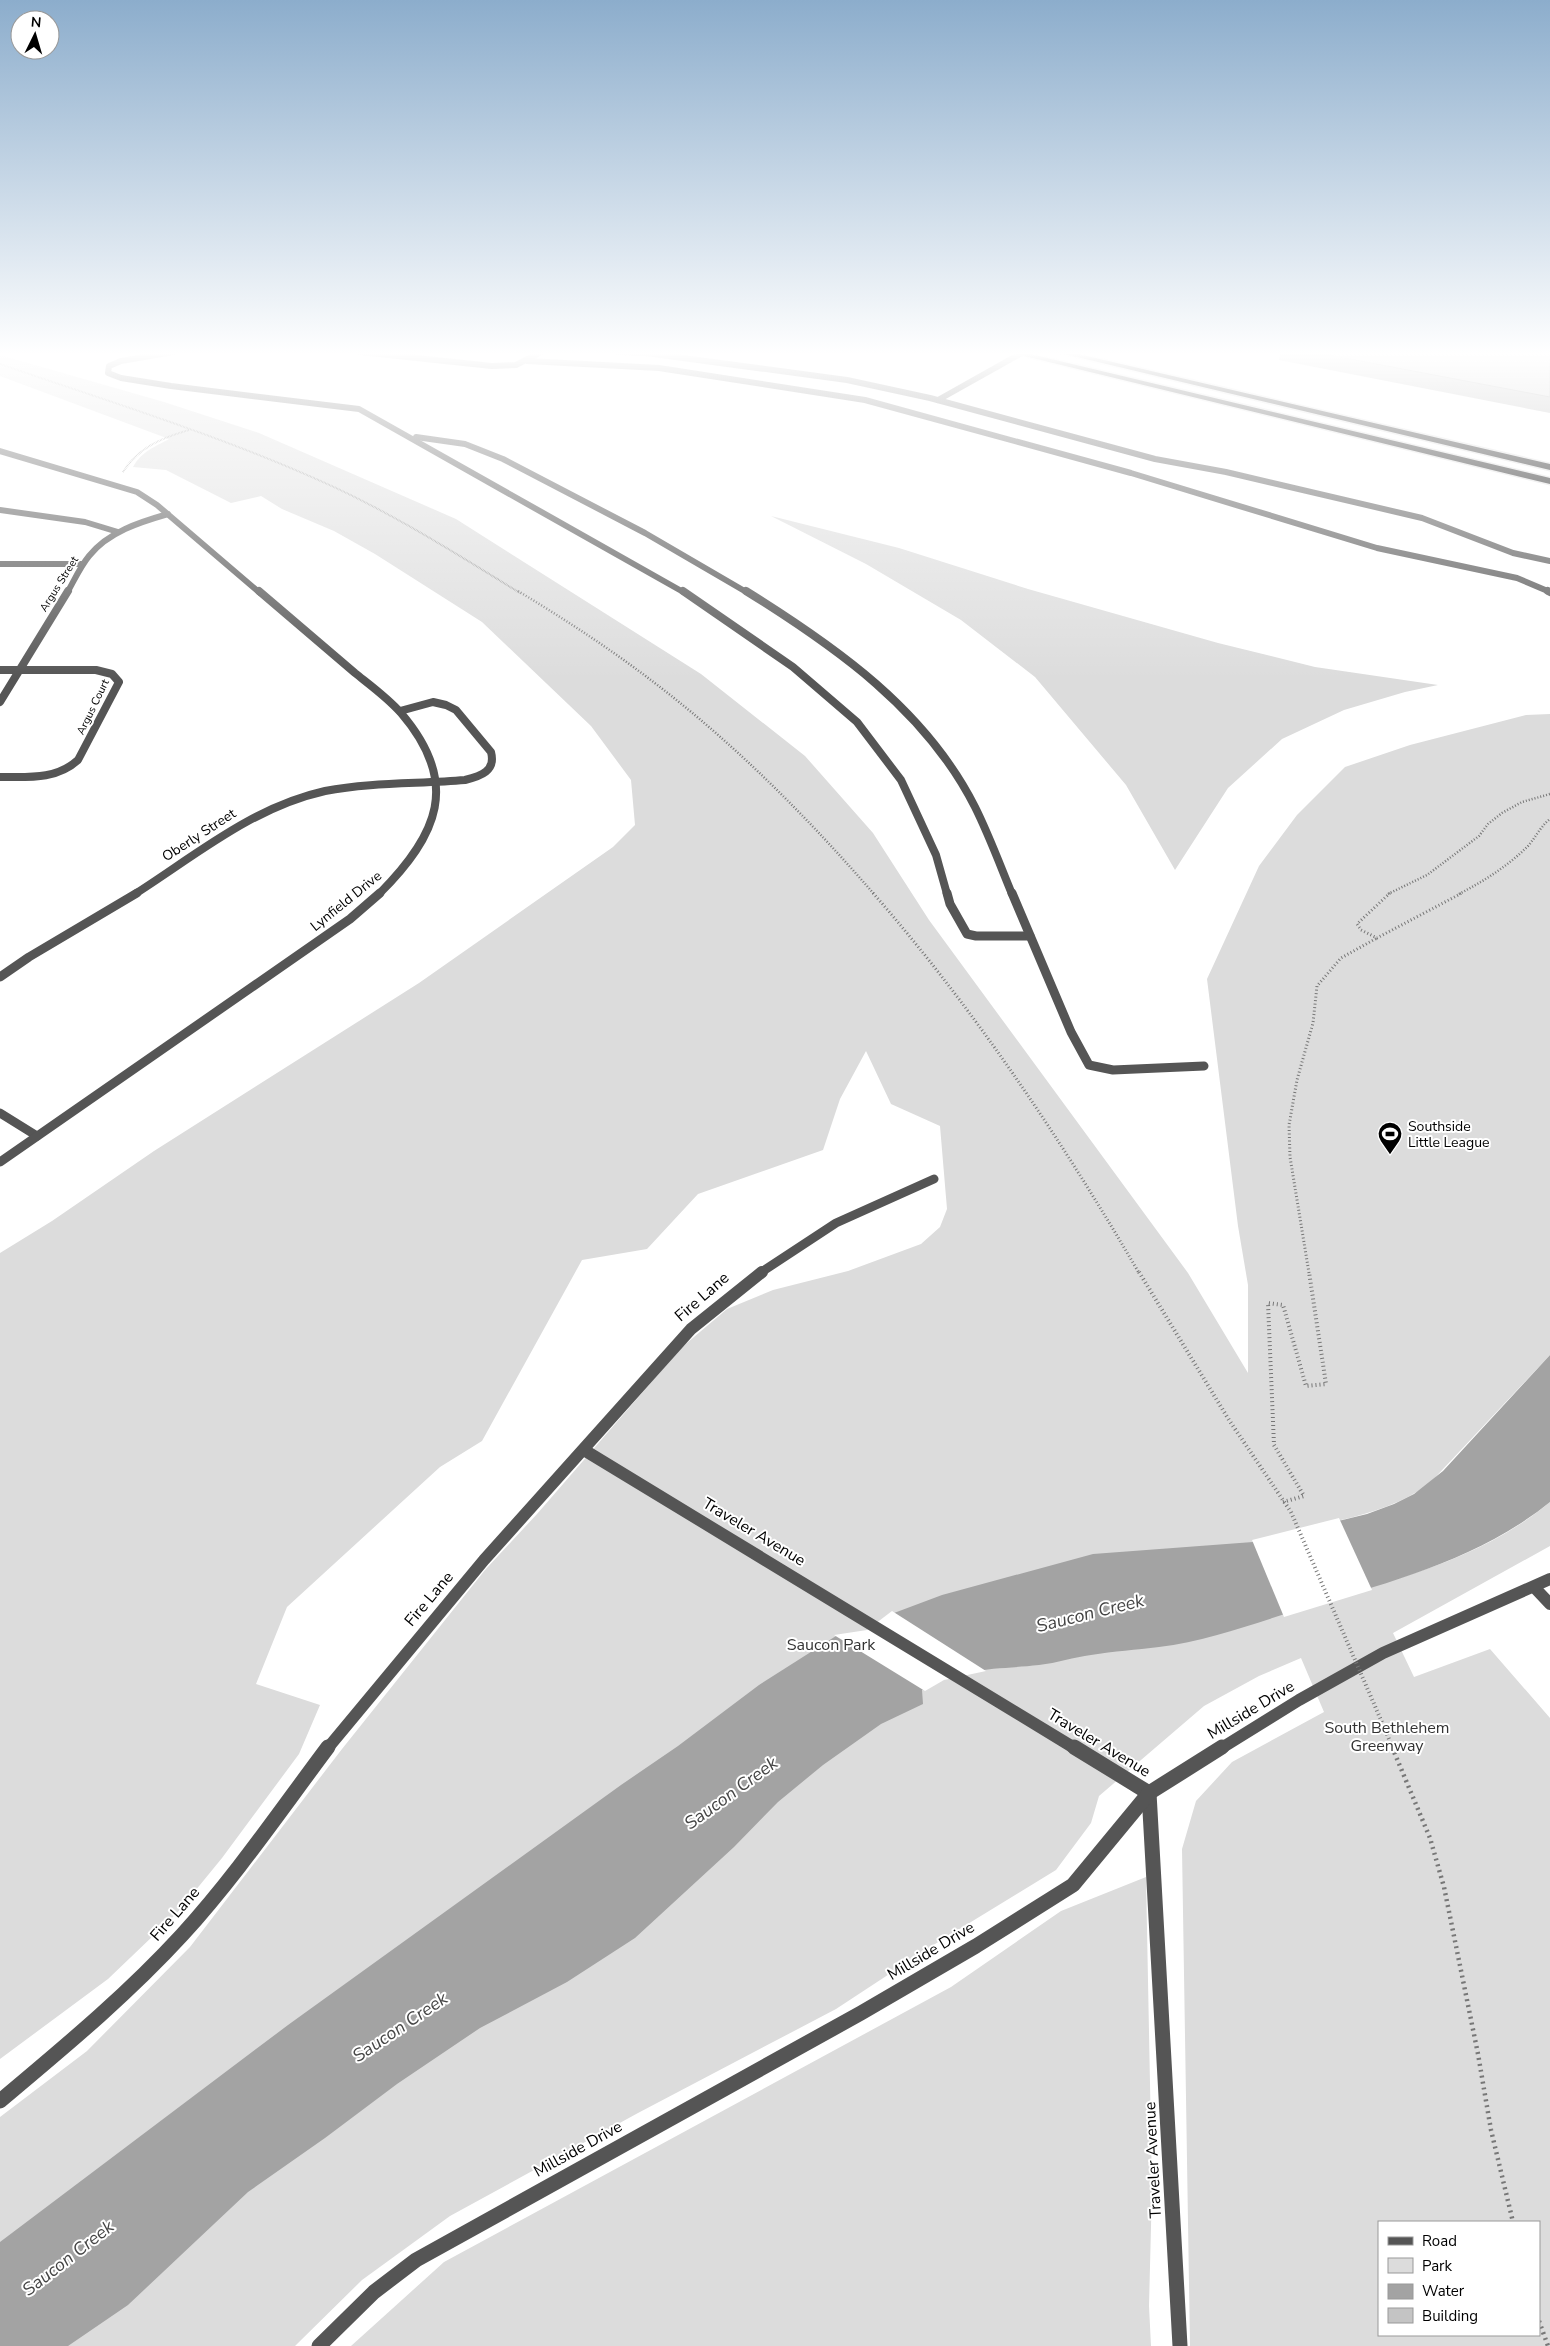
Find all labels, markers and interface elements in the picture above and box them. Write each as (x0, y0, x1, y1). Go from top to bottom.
north arrow (10, 10, 60, 60)
text: N (30, 13, 42, 32)
street label: Argus Street (36, 553, 82, 615)
street label: Argus Court (73, 677, 113, 737)
street label: Oberly Street (158, 804, 240, 866)
street label: Lynfield Drive (306, 866, 386, 936)
place label: Southside Little League (1408, 1117, 1490, 1152)
sports icon: Southside Little League (1377, 1121, 1403, 1155)
street label: Fire Lane (670, 1267, 734, 1327)
street label: Traveler Avenue (698, 1493, 810, 1571)
street label: Fire Lane (400, 1567, 458, 1631)
water label: Saucon Creek (1034, 1588, 1147, 1638)
park label: Saucon Park (787, 1634, 876, 1656)
street label: Millside Drive (1203, 1675, 1299, 1745)
street label: Traveler Avenue (1043, 1704, 1155, 1782)
park label: South Bethlehem Greenway (1325, 1717, 1450, 1757)
water label: Saucon Creek (679, 1750, 783, 1835)
street label: Fire Lane (145, 1882, 205, 1946)
street label: Millside Drive (883, 1916, 979, 1986)
water label: Saucon Creek (348, 1986, 453, 2068)
street label: Traveler Avenue (1139, 2101, 1167, 2219)
street label: Millside Drive (530, 2116, 626, 2182)
water label: Saucon Creek (17, 2214, 120, 2301)
legend (1378, 2221, 1540, 2336)
text: Road (1422, 2231, 1457, 2251)
text: Park (1422, 2256, 1452, 2276)
text: Water (1422, 2281, 1465, 2301)
text: Building (1422, 2306, 1478, 2326)

